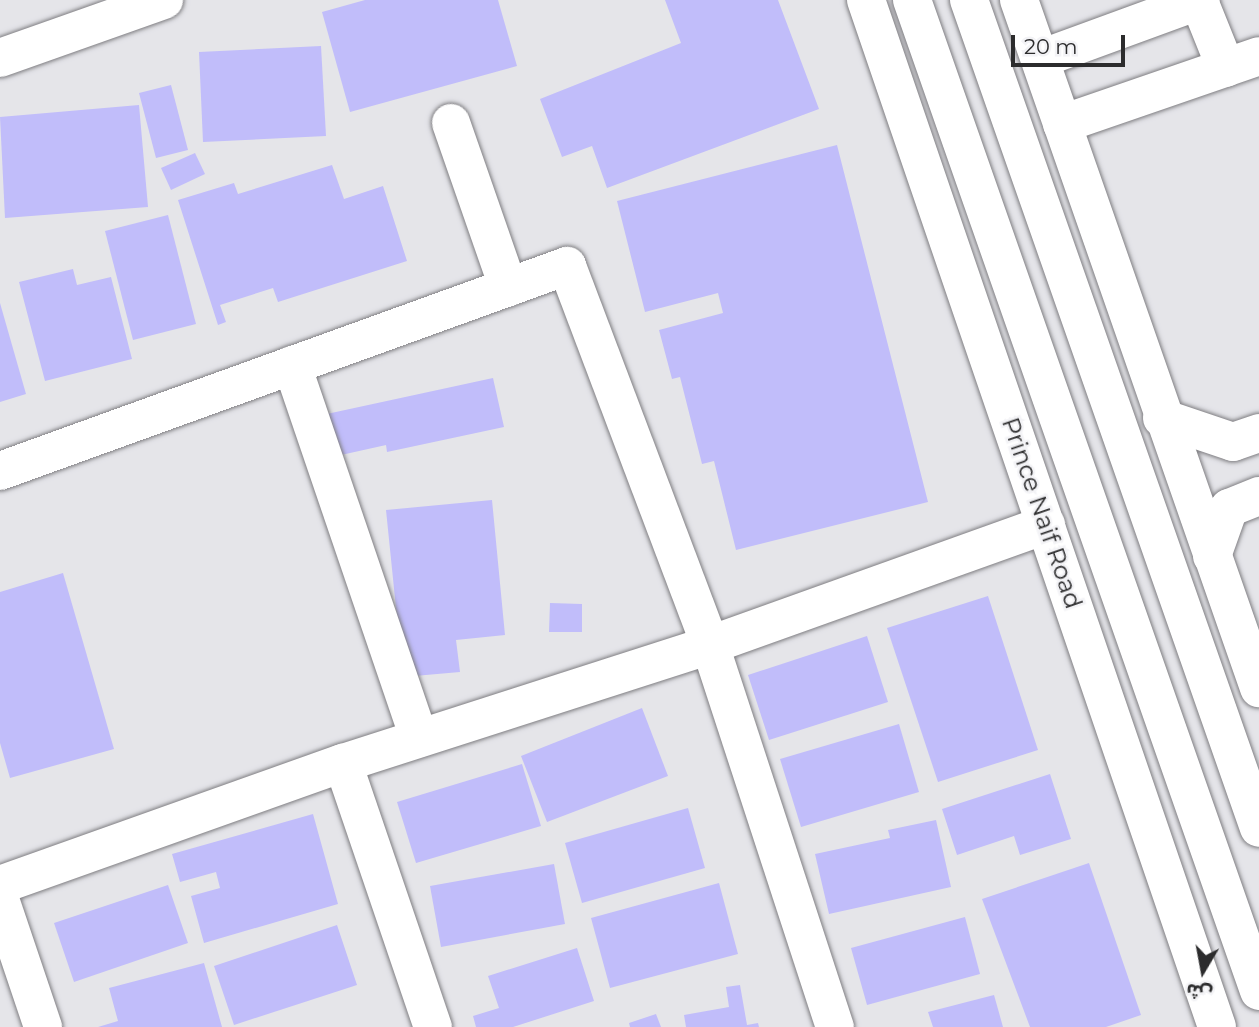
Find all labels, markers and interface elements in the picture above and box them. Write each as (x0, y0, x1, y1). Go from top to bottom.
scale bar (1014, 21, 1128, 65)
text: 20 m (1024, 34, 1078, 59)
street label: Prince Naif Road (996, 414, 1088, 612)
north arrow (1168, 936, 1238, 1006)
text: ش (1184, 979, 1214, 1006)

